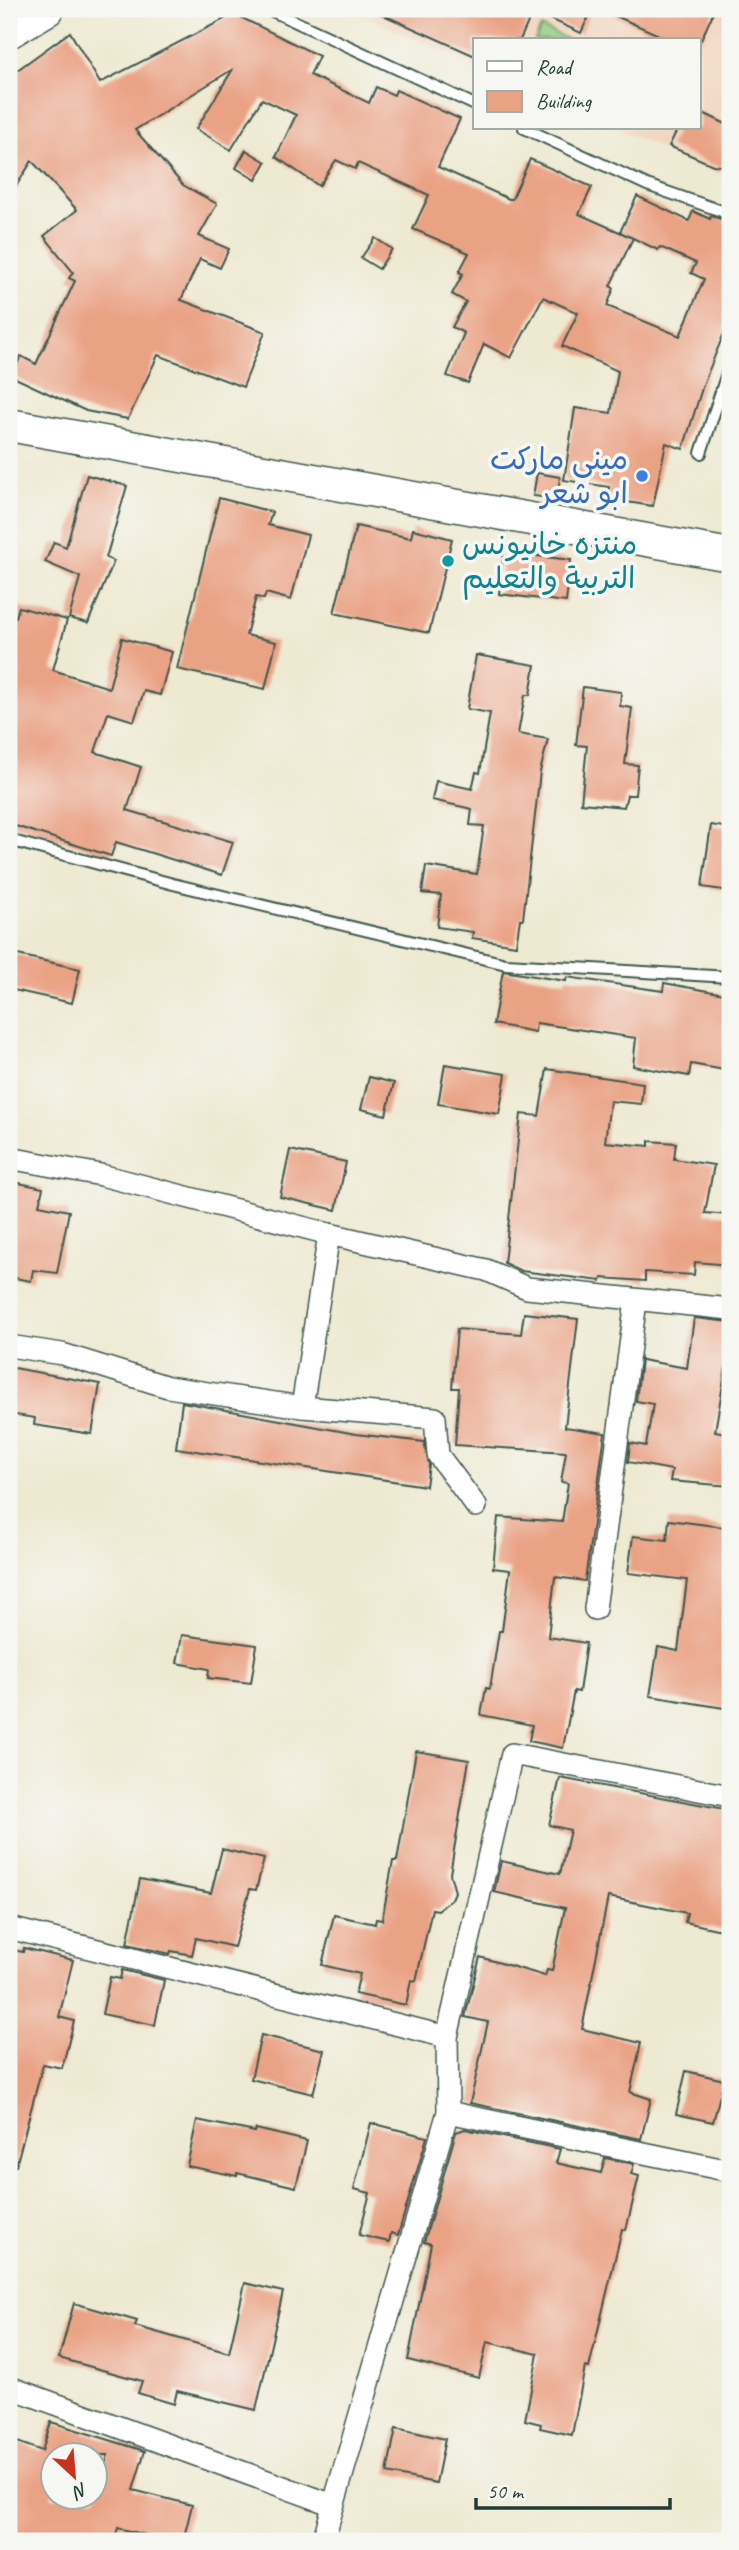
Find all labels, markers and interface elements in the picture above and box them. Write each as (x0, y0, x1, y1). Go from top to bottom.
legend (473, 38, 700, 130)
text: Road (536, 54, 575, 80)
text: Building (536, 88, 593, 114)
place label: ميني ماركت ابو شعر (490, 440, 628, 512)
marker: ميني ماركت ابو شعر (634, 468, 650, 484)
place label: منتزه خانيونس التربية والتعليم (462, 525, 637, 600)
marker: منتزه خانيونس التربية والتعليم (440, 553, 456, 569)
north arrow (38, 2442, 108, 2512)
scale bar (476, 2466, 671, 2510)
text: N (68, 2477, 92, 2505)
text: 50 m (487, 2478, 525, 2504)

